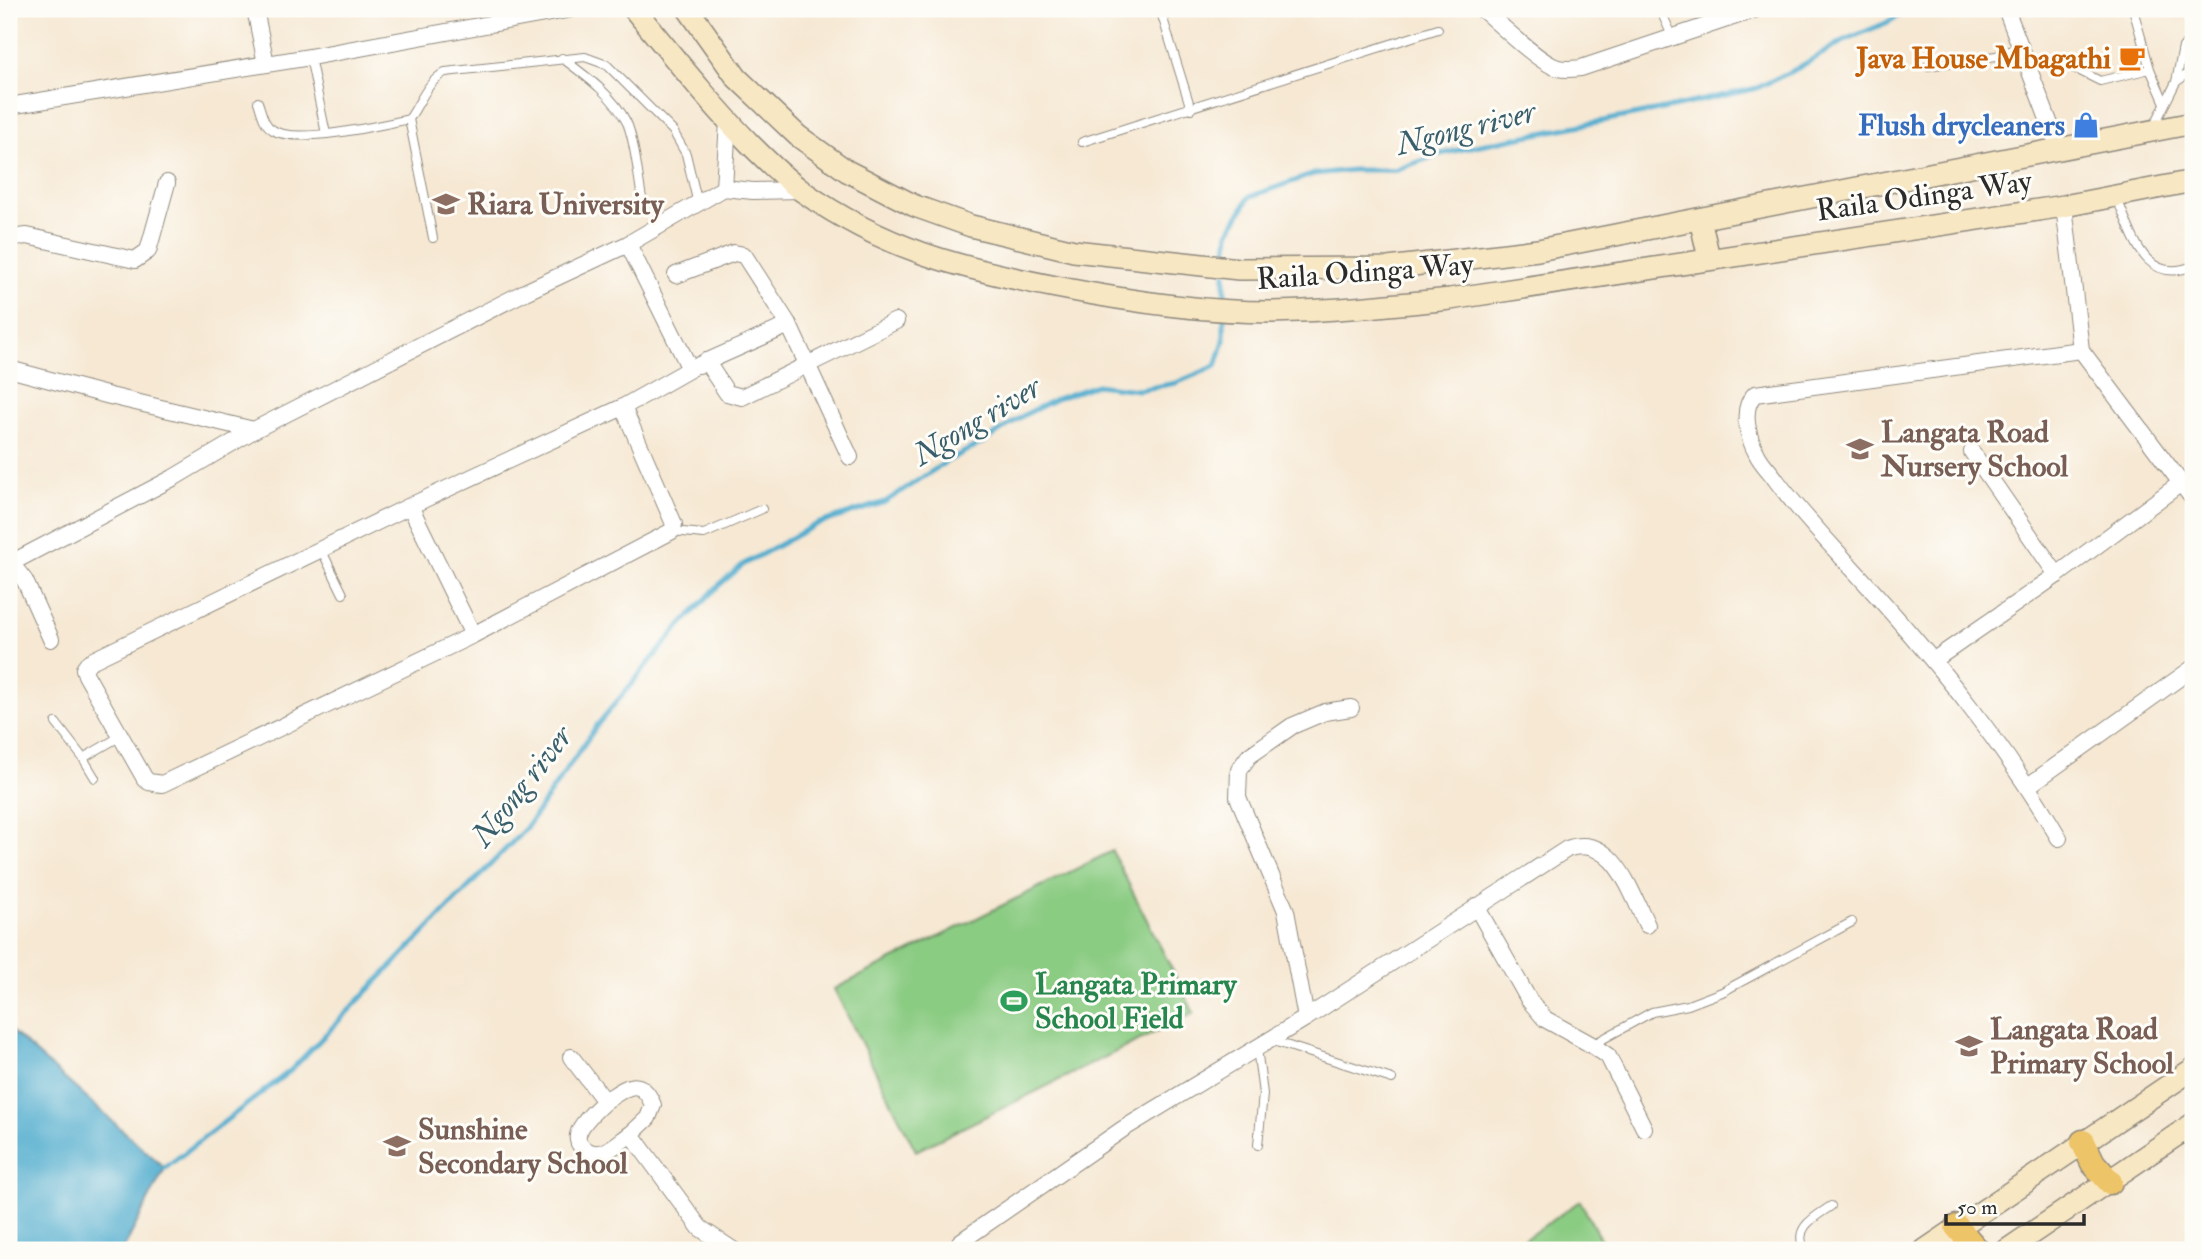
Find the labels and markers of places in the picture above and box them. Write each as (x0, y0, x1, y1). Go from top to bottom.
place label: Java House Mbagathi (1854, 40, 2111, 77)
cafe icon: Java House Mbagathi (2117, 43, 2147, 73)
place label: Flush drycleaners (1858, 107, 2065, 144)
shop icon: Flush drycleaners (2071, 110, 2101, 140)
place label: Riara University (467, 186, 666, 223)
school or university icon: Riara University (431, 189, 461, 219)
place label: Langata Road Nursery School (1880, 414, 2069, 485)
school or university icon: Langata Road Nursery School (1845, 434, 1875, 464)
place label: Langata Primary School Field (1035, 966, 1238, 1037)
sports icon: Langata Primary School Field (999, 986, 1029, 1016)
place label: Langata Road Primary School (1990, 1011, 2174, 1082)
school or university icon: Langata Road Primary School (1954, 1031, 1984, 1061)
place label: Sunshine Secondary School (418, 1111, 628, 1182)
school or university icon: Sunshine Secondary School (382, 1131, 412, 1161)

